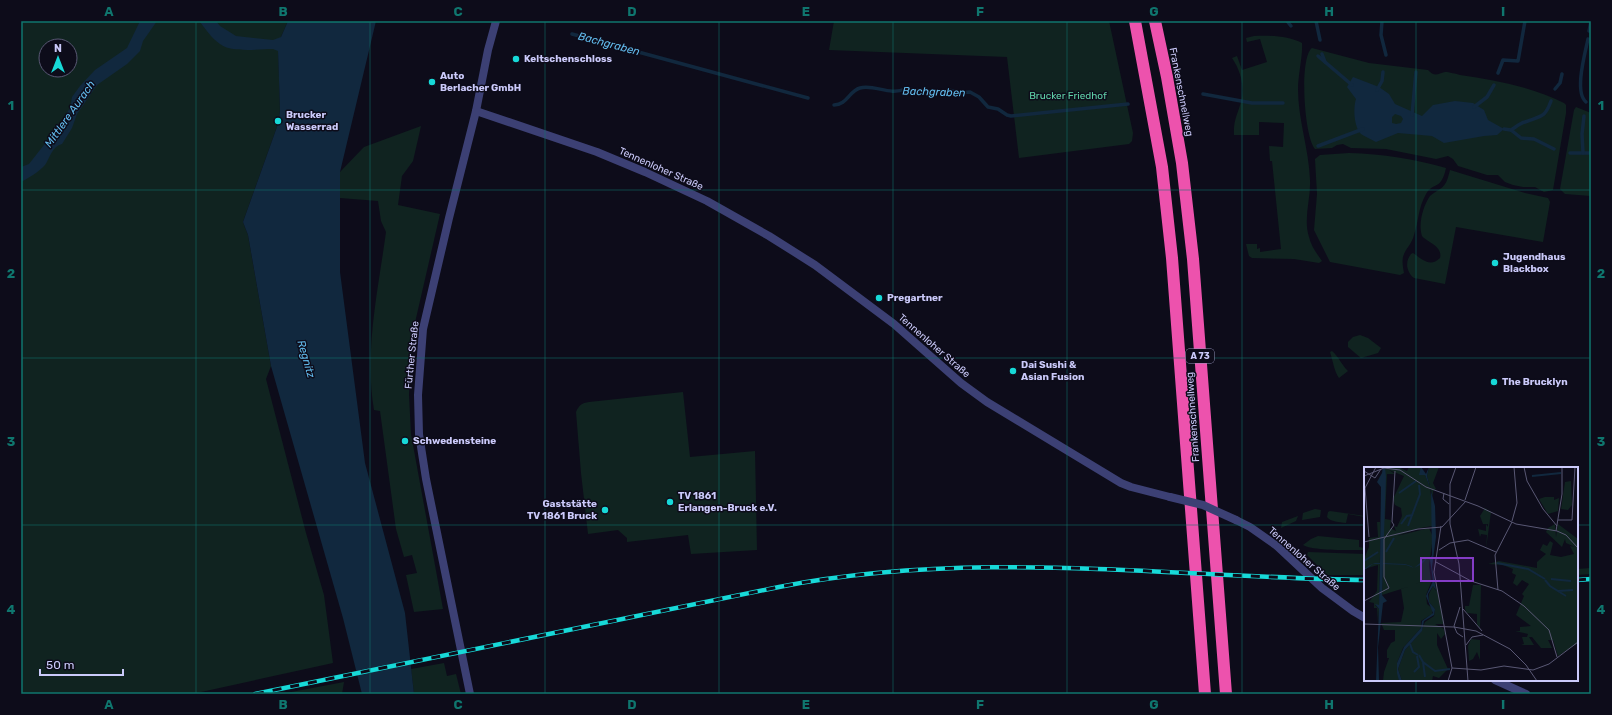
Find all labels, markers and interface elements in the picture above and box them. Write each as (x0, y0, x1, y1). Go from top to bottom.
text: A (104, 4, 114, 19)
text: B (278, 4, 288, 19)
text: C (453, 4, 463, 19)
text: D (627, 4, 637, 19)
text: E (802, 4, 810, 19)
text: F (976, 4, 984, 19)
text: G (1149, 4, 1159, 19)
text: H (1324, 4, 1334, 19)
text: I (1501, 4, 1505, 19)
water label: Bachgraben (577, 30, 641, 59)
north arrow (38, 38, 78, 78)
text: N (54, 42, 62, 55)
street label: Frankenschnellweg (1166, 47, 1196, 137)
place label: Keltschenschloss (524, 53, 613, 65)
marker: Keltschenschloss (511, 54, 521, 64)
place label: Auto Berlacher GmbH (440, 70, 521, 94)
marker: Auto Berlacher GmbH (427, 77, 437, 87)
water label: Mittlere Aurach (42, 78, 98, 150)
water label: Bachgraben (902, 84, 966, 100)
park label: Brucker Friedhof (1029, 90, 1107, 102)
text: 1 (8, 98, 14, 113)
text: 1 (1598, 98, 1604, 113)
place label: Brucker Wasserrad (286, 109, 338, 133)
marker: Brucker Wasserrad (273, 116, 283, 126)
street label: Tennenloher Straße (617, 145, 705, 193)
place label: Jugendhaus Blackbox (1503, 251, 1566, 275)
marker: Jugendhaus Blackbox (1490, 258, 1500, 268)
text: 2 (7, 266, 15, 281)
text: 2 (1597, 266, 1605, 281)
place label: Pregartner (887, 292, 943, 304)
marker: Pregartner (874, 293, 884, 303)
street label: Tennenloher Straße (896, 312, 973, 381)
street label: Fürther Straße (402, 320, 422, 389)
water label: Regnitz (294, 338, 318, 380)
road number: A 73 (1186, 349, 1214, 363)
place label: Dai Sushi & Asian Fusion (1021, 359, 1084, 383)
marker: Dai Sushi & Asian Fusion (1008, 366, 1018, 376)
street label: Frankenschnellweg (1184, 372, 1202, 462)
place label: The Brucklyn (1502, 376, 1568, 388)
marker: The Brucklyn (1489, 377, 1499, 387)
text: 3 (7, 434, 16, 449)
text: 3 (1597, 434, 1606, 449)
place label: Schwedensteine (413, 435, 496, 447)
marker: Schwedensteine (400, 436, 410, 446)
inset map (1364, 467, 1578, 681)
place label: TV 1861 Erlangen-Bruck e.V. (678, 490, 777, 514)
marker: TV 1861 Erlangen-Bruck e.V. (665, 497, 675, 507)
place label: Gaststätte TV 1861 Bruck (527, 498, 597, 522)
marker: Gaststätte TV 1861 Bruck (600, 505, 610, 515)
street label: Tennenloher Straße (1266, 525, 1343, 594)
text: 4 (7, 602, 16, 617)
text: 4 (1597, 602, 1606, 617)
scale bar (40, 651, 123, 677)
text: 50 m (46, 658, 74, 672)
text: A (104, 697, 114, 712)
text: B (278, 697, 288, 712)
text: C (453, 697, 463, 712)
text: D (627, 697, 637, 712)
text: E (802, 697, 810, 712)
text: F (976, 697, 984, 712)
text: G (1149, 697, 1159, 712)
text: H (1324, 697, 1334, 712)
text: I (1501, 697, 1505, 712)

